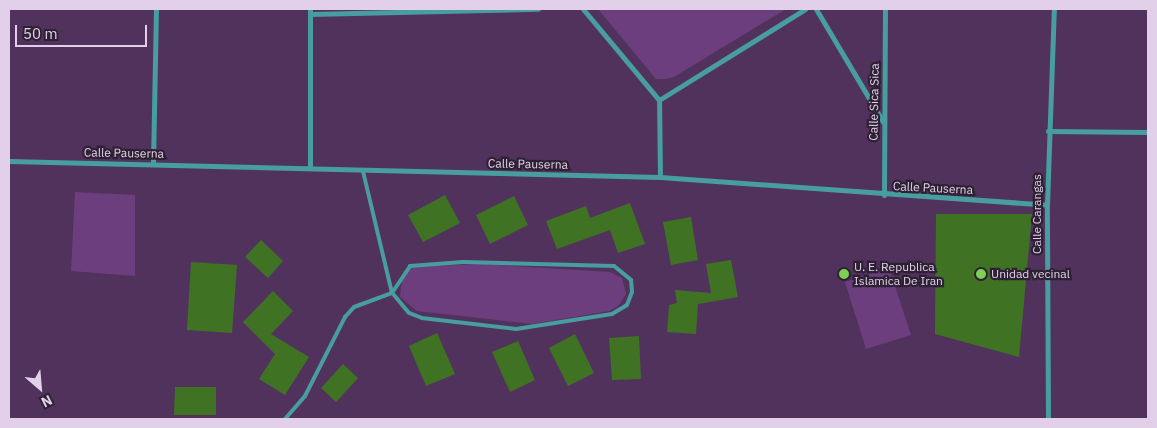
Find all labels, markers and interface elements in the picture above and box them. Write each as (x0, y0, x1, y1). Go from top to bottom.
scale bar (18, 15, 150, 47)
text: 50 m (23, 24, 58, 43)
street label: Calle Sica Sica (866, 63, 882, 141)
street label: Calle Pauserna (84, 145, 164, 161)
street label: Calle Pauserna (488, 156, 568, 172)
street label: Calle Carangas (1030, 174, 1044, 254)
street label: Calle Pauserna (893, 179, 973, 197)
place label: U. E. Republica Islamica De Iran (854, 260, 943, 288)
place label: Unidad vecinal (991, 267, 1070, 281)
marker: U. E. Republica Islamica De Iran (838, 268, 850, 280)
marker: Unidad vecinal (975, 268, 987, 280)
north arrow (15, 363, 65, 413)
text: N (38, 391, 55, 412)

